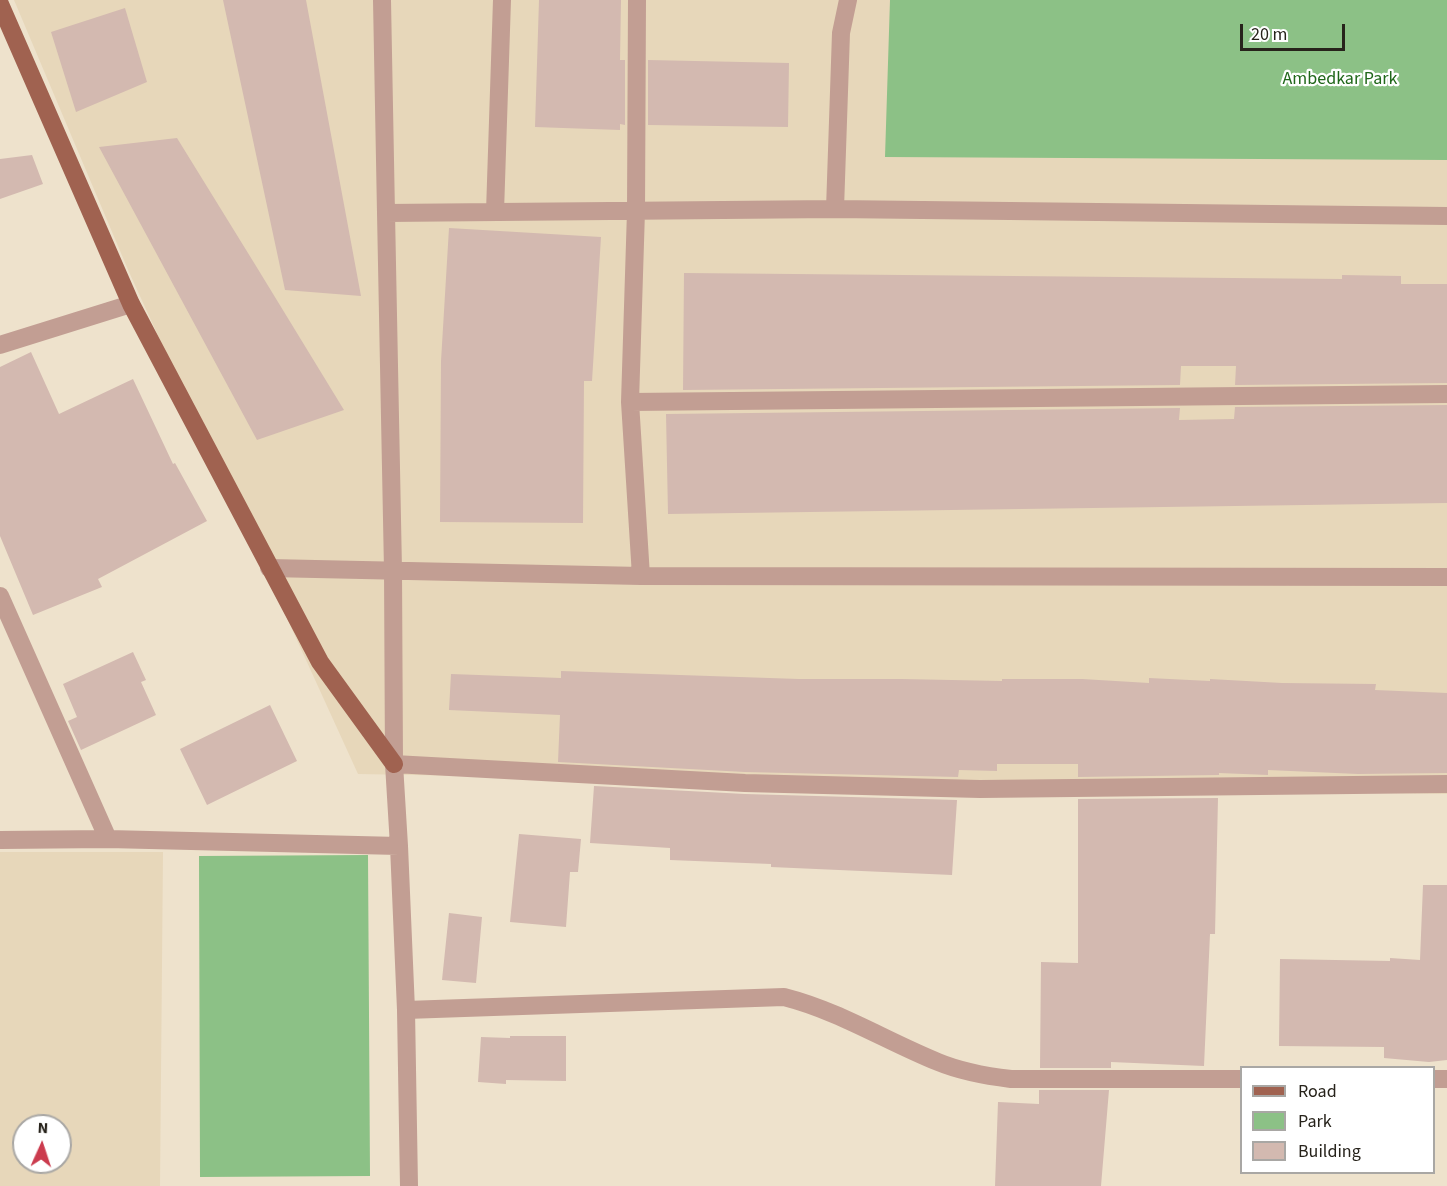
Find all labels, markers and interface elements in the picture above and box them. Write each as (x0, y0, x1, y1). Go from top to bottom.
scale bar (1243, 12, 1348, 50)
text: 20 m (1251, 22, 1287, 47)
park label: Ambedkar Park (1283, 69, 1397, 91)
legend (1240, 1066, 1435, 1174)
text: Road (1298, 1079, 1337, 1104)
text: Park (1298, 1109, 1332, 1134)
north arrow (12, 1114, 72, 1174)
text: N (37, 1117, 49, 1139)
text: Building (1298, 1139, 1361, 1164)

